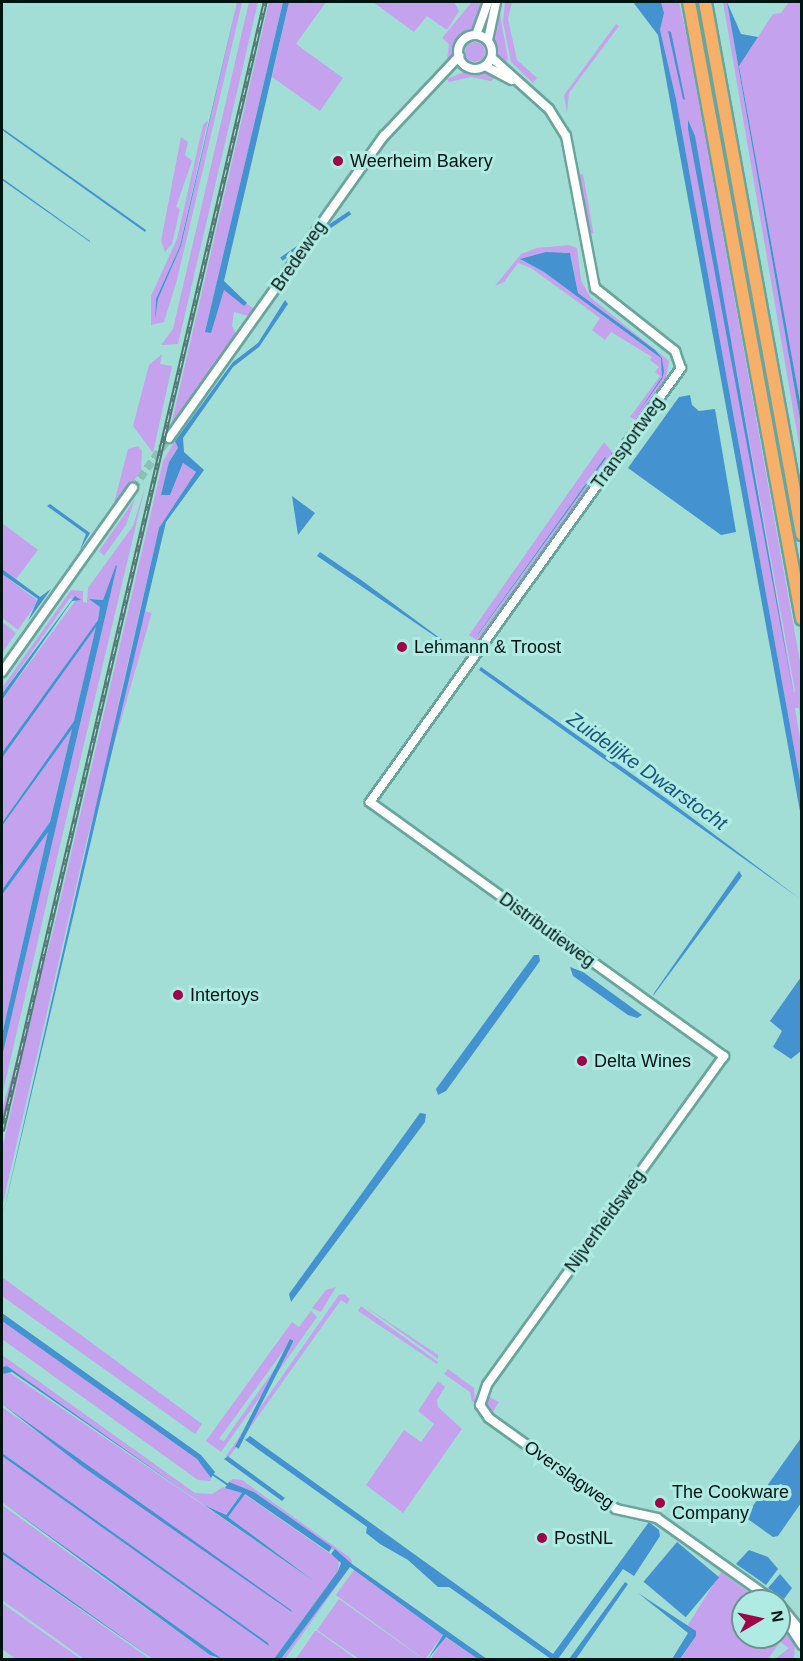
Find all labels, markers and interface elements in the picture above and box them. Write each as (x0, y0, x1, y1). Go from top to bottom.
place label: Weerheim Bakery (350, 150, 493, 172)
marker: Weerheim Bakery (331, 154, 345, 168)
street label: Bredeweg (267, 217, 331, 295)
street label: Transportweg (587, 392, 669, 494)
place label: Lehmann & Troost (414, 636, 561, 658)
marker: Lehmann & Troost (395, 640, 409, 654)
water label: Zuidelijke Dwarstocht (562, 707, 732, 835)
street label: Distributieweg (495, 888, 599, 972)
place label: Intertoys (190, 984, 259, 1006)
marker: Intertoys (171, 988, 185, 1002)
place label: Delta Wines (594, 1050, 691, 1072)
marker: Delta Wines (575, 1054, 589, 1068)
street label: Nijverheidsweg (560, 1165, 650, 1277)
street label: Overslagweg (520, 1436, 618, 1514)
place label: The Cookware Company (672, 1482, 789, 1524)
marker: The Cookware Company (653, 1496, 667, 1510)
place label: PostNL (554, 1527, 613, 1549)
marker: PostNL (535, 1531, 549, 1545)
north arrow (731, 1589, 791, 1649)
text: N (768, 1609, 787, 1623)

